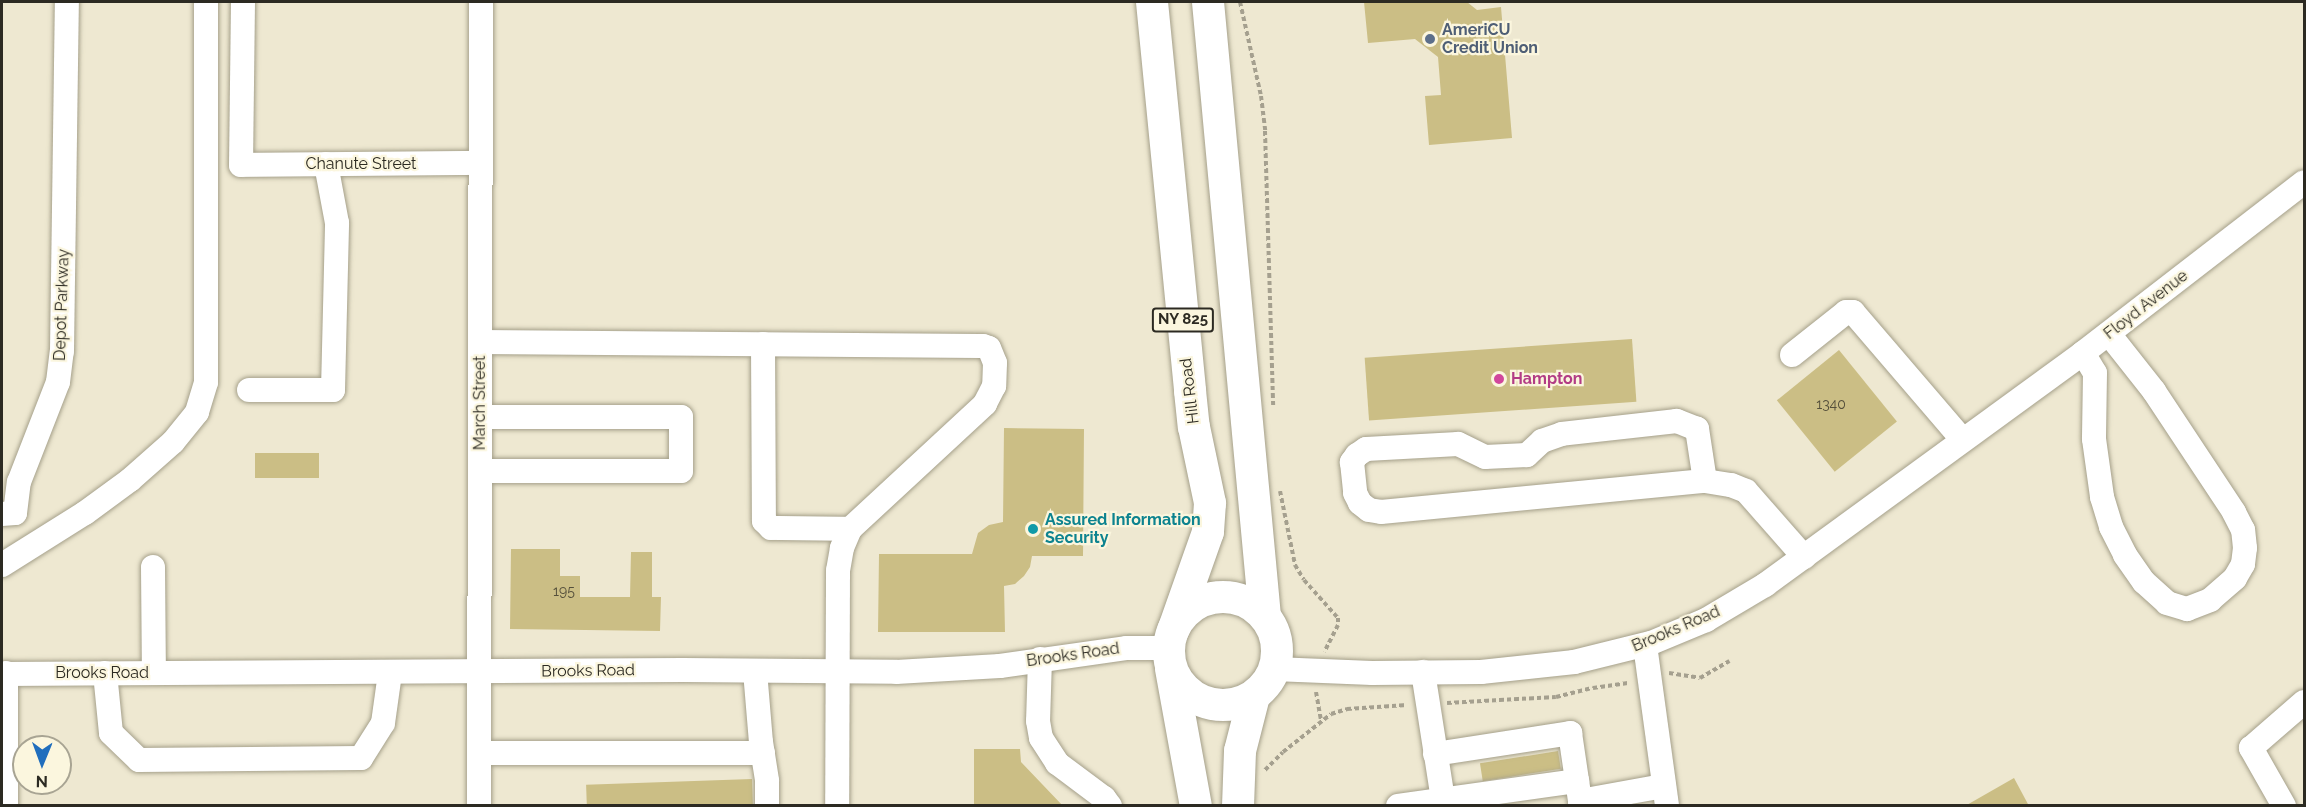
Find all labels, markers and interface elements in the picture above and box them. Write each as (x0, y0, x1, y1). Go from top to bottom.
place label: AmeriCU Credit Union (1442, 20, 1538, 58)
marker: AmeriCU Credit Union (1423, 32, 1437, 46)
street label: Chanute Street (306, 154, 416, 174)
street label: Depot Parkway (50, 249, 74, 361)
street label: Floyd Avenue (2100, 266, 2192, 344)
road number: NY 825 (1152, 308, 1214, 332)
street label: March Street (470, 356, 490, 450)
street label: Hill Road (1176, 357, 1204, 425)
place label: Hampton (1511, 369, 1582, 389)
marker: Hampton (1492, 372, 1506, 386)
house number: 1340 (1816, 396, 1846, 412)
place label: Assured Information Security (1045, 510, 1201, 548)
marker: Assured Information Security (1026, 522, 1040, 536)
house number: 195 (553, 583, 575, 599)
street label: Brooks Road (1629, 602, 1723, 656)
street label: Brooks Road (1025, 639, 1121, 671)
street label: Brooks Road (541, 661, 635, 681)
street label: Brooks Road (55, 663, 149, 683)
north arrow (12, 735, 72, 795)
text: N (35, 772, 48, 791)

